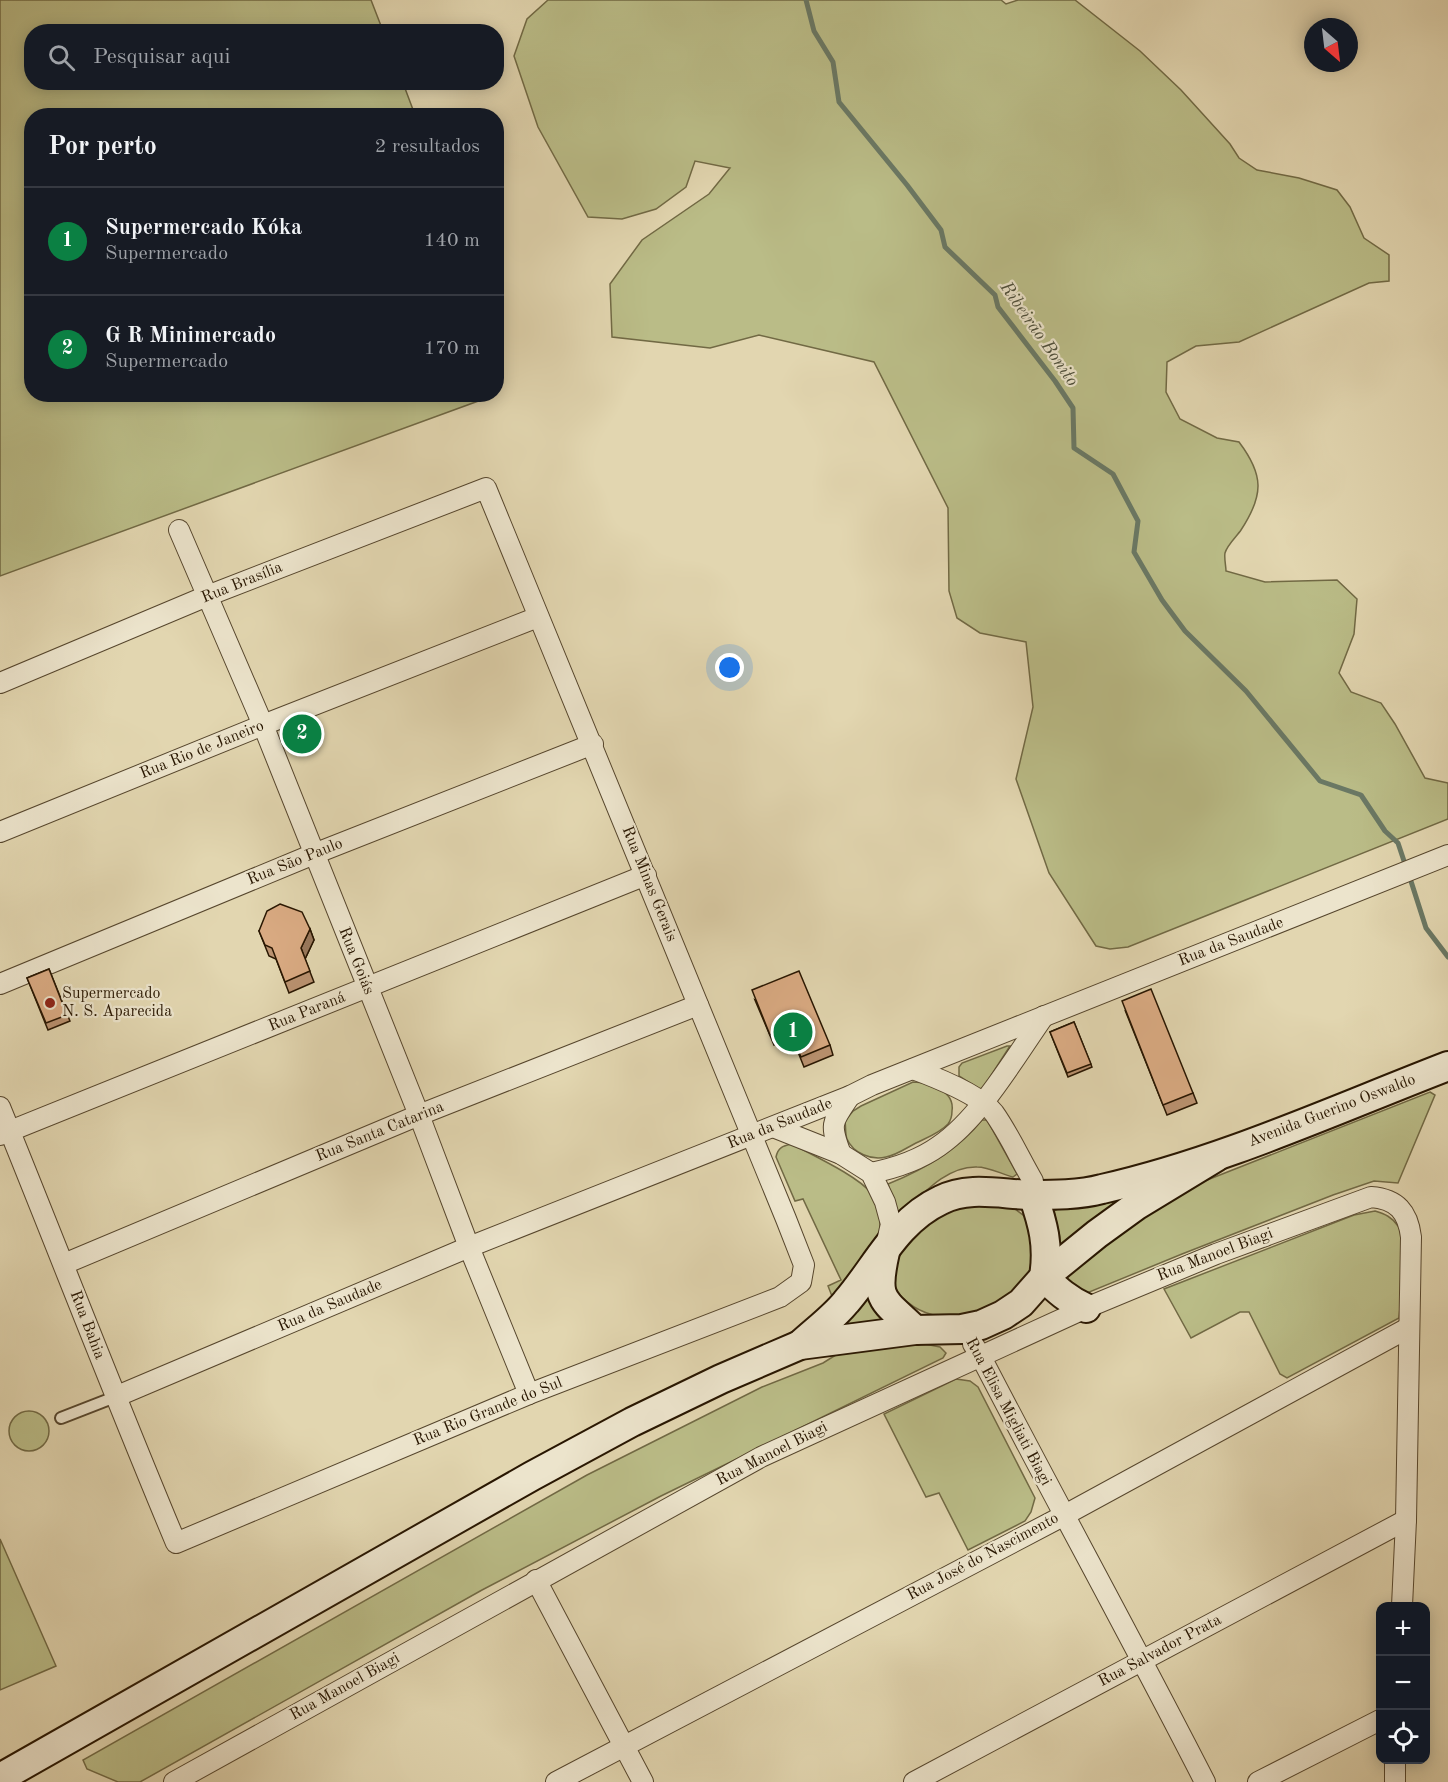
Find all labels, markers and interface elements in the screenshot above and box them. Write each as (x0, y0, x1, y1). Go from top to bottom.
north arrow (1304, 18, 1358, 72)
search box (24, 24, 504, 90)
icon: search (45, 41, 78, 74)
text: Pesquisar aqui (93, 46, 230, 68)
text: Por perto (48, 134, 157, 160)
text: 2 resultados (375, 137, 480, 157)
text: Supermercado Kóka (105, 217, 302, 239)
text: 1 (62, 231, 73, 251)
text: 140 m (424, 231, 480, 251)
text: Supermercado (105, 244, 228, 264)
water label: Ribeirão Bonito (996, 278, 1082, 389)
text: G R Minimercado (105, 325, 276, 347)
text: 2 (62, 339, 73, 359)
text: 170 m (424, 339, 480, 359)
text: Supermercado (105, 352, 228, 372)
street label: Rua Brasília (199, 559, 285, 606)
your location (715, 653, 744, 682)
pin: 2 (282, 712, 322, 756)
street label: Rua Rio de Janeiro (138, 718, 266, 782)
street label: Rua Minas Gerais (619, 824, 679, 944)
street label: Rua São Paulo (245, 836, 345, 888)
street label: Rua da Saudade (1176, 915, 1286, 969)
street label: Rua Goiás (335, 925, 377, 997)
place label: Supermercado N. S. Aparecida (62, 986, 172, 1020)
street label: Rua Paraná (266, 989, 348, 1035)
marker: Supermercado N. S. Aparecida (43, 996, 57, 1010)
pin: 1 (774, 1010, 812, 1054)
street label: Avenida Guerino Oswaldo (1246, 1072, 1418, 1150)
street label: Rua da Saudade (725, 1096, 835, 1152)
street label: Rua Santa Catarina (314, 1099, 446, 1165)
street label: Rua Manoel Biagi (1155, 1226, 1275, 1284)
street label: Rua da Saudade (276, 1277, 384, 1335)
street label: Rua Bahia (67, 1288, 107, 1362)
street label: Rua Elisa Migliati Biagi (962, 1335, 1054, 1489)
street label: Rua Rio Grande do Sul (411, 1375, 565, 1449)
street label: Rua Manoel Biagi (714, 1419, 830, 1489)
street label: Rua José do Nascimento (905, 1510, 1062, 1604)
map controls (1376, 1602, 1430, 1764)
button: + (1376, 1602, 1430, 1656)
street label: Rua Salvador Prata (1096, 1612, 1224, 1690)
street label: Rua Manoel Biagi (287, 1650, 403, 1724)
button: − (1376, 1656, 1430, 1710)
button: locate (1376, 1710, 1430, 1764)

